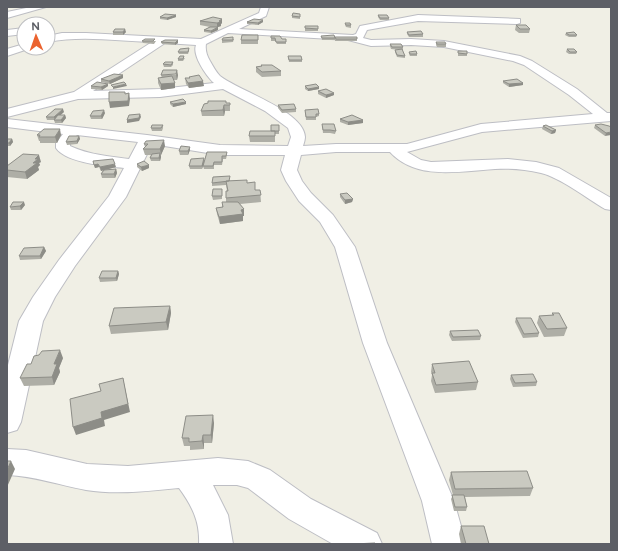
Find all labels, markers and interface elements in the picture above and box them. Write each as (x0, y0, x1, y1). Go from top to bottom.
north arrow (16, 16, 56, 56)
text: N (31, 20, 40, 33)

